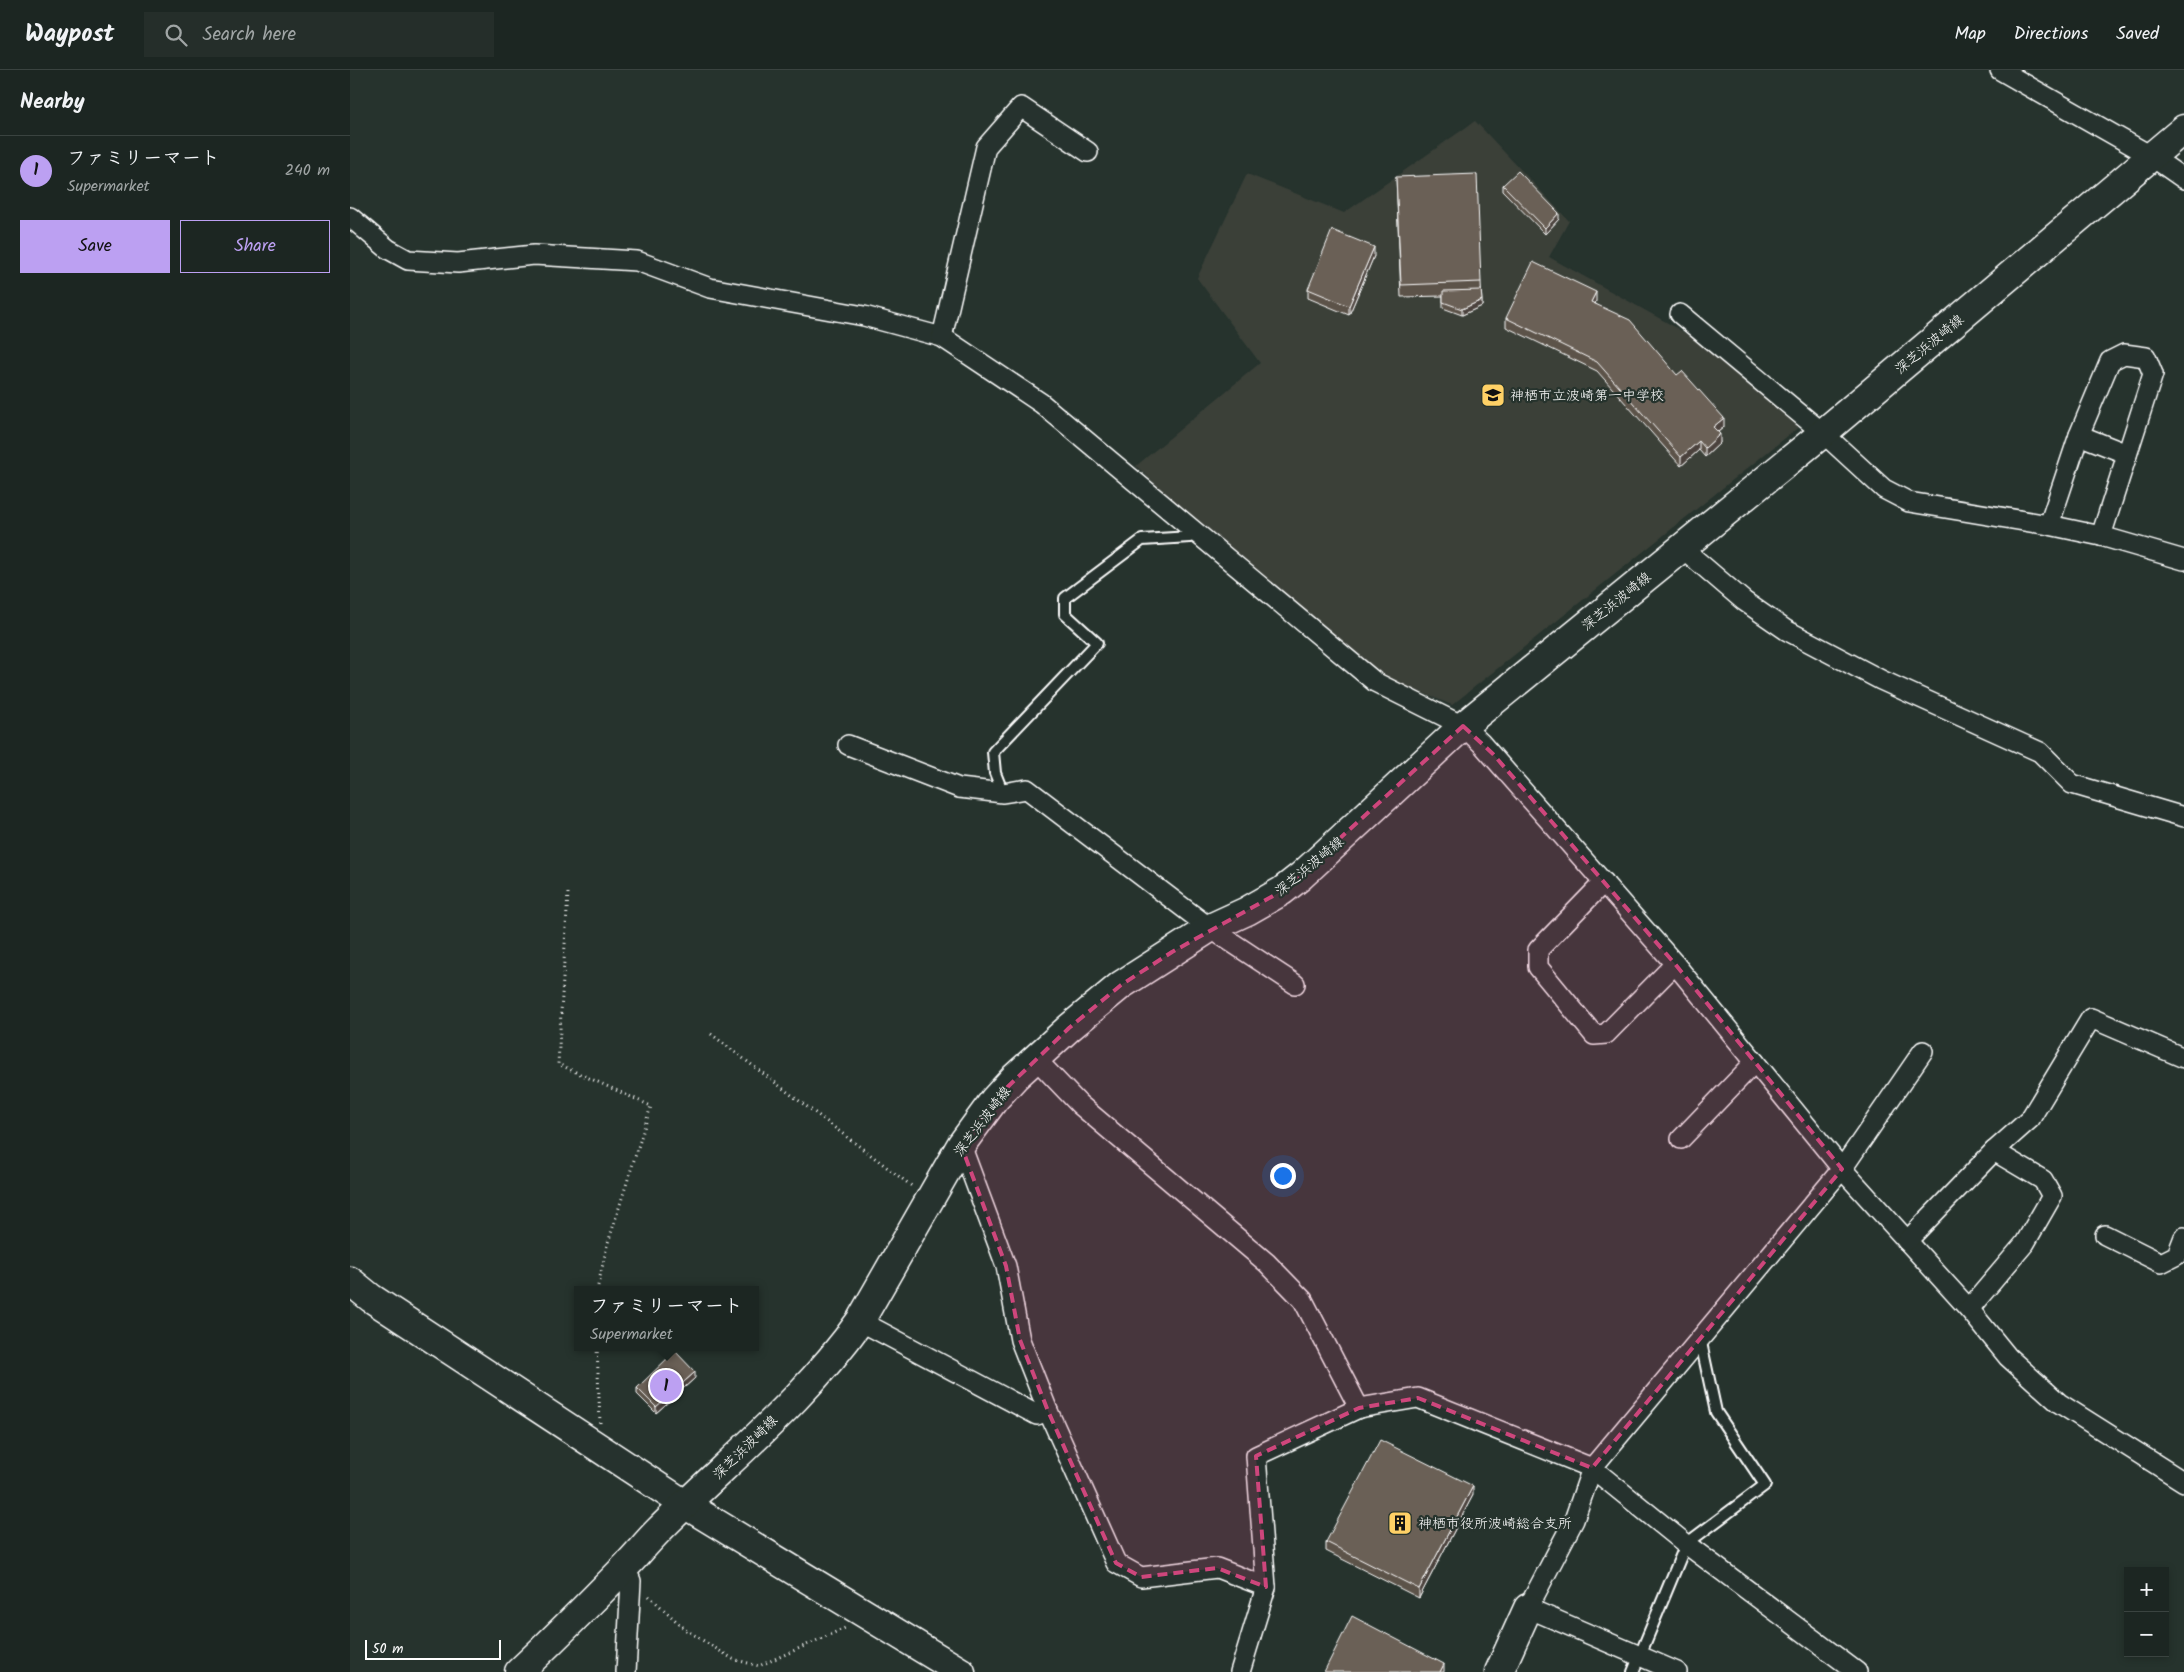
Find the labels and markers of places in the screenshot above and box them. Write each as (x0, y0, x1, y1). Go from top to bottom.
school or university icon: 神栖市立波崎第一中学校 (1480, 382, 1506, 408)
place label: 神栖市立波崎第一中学校 (1510, 385, 1664, 407)
pin: 1 (650, 1367, 682, 1405)
building icon: 神栖市役所波崎総合支所 (1387, 1510, 1413, 1536)
place label: 神栖市役所波崎総合支所 (1418, 1513, 1572, 1535)

